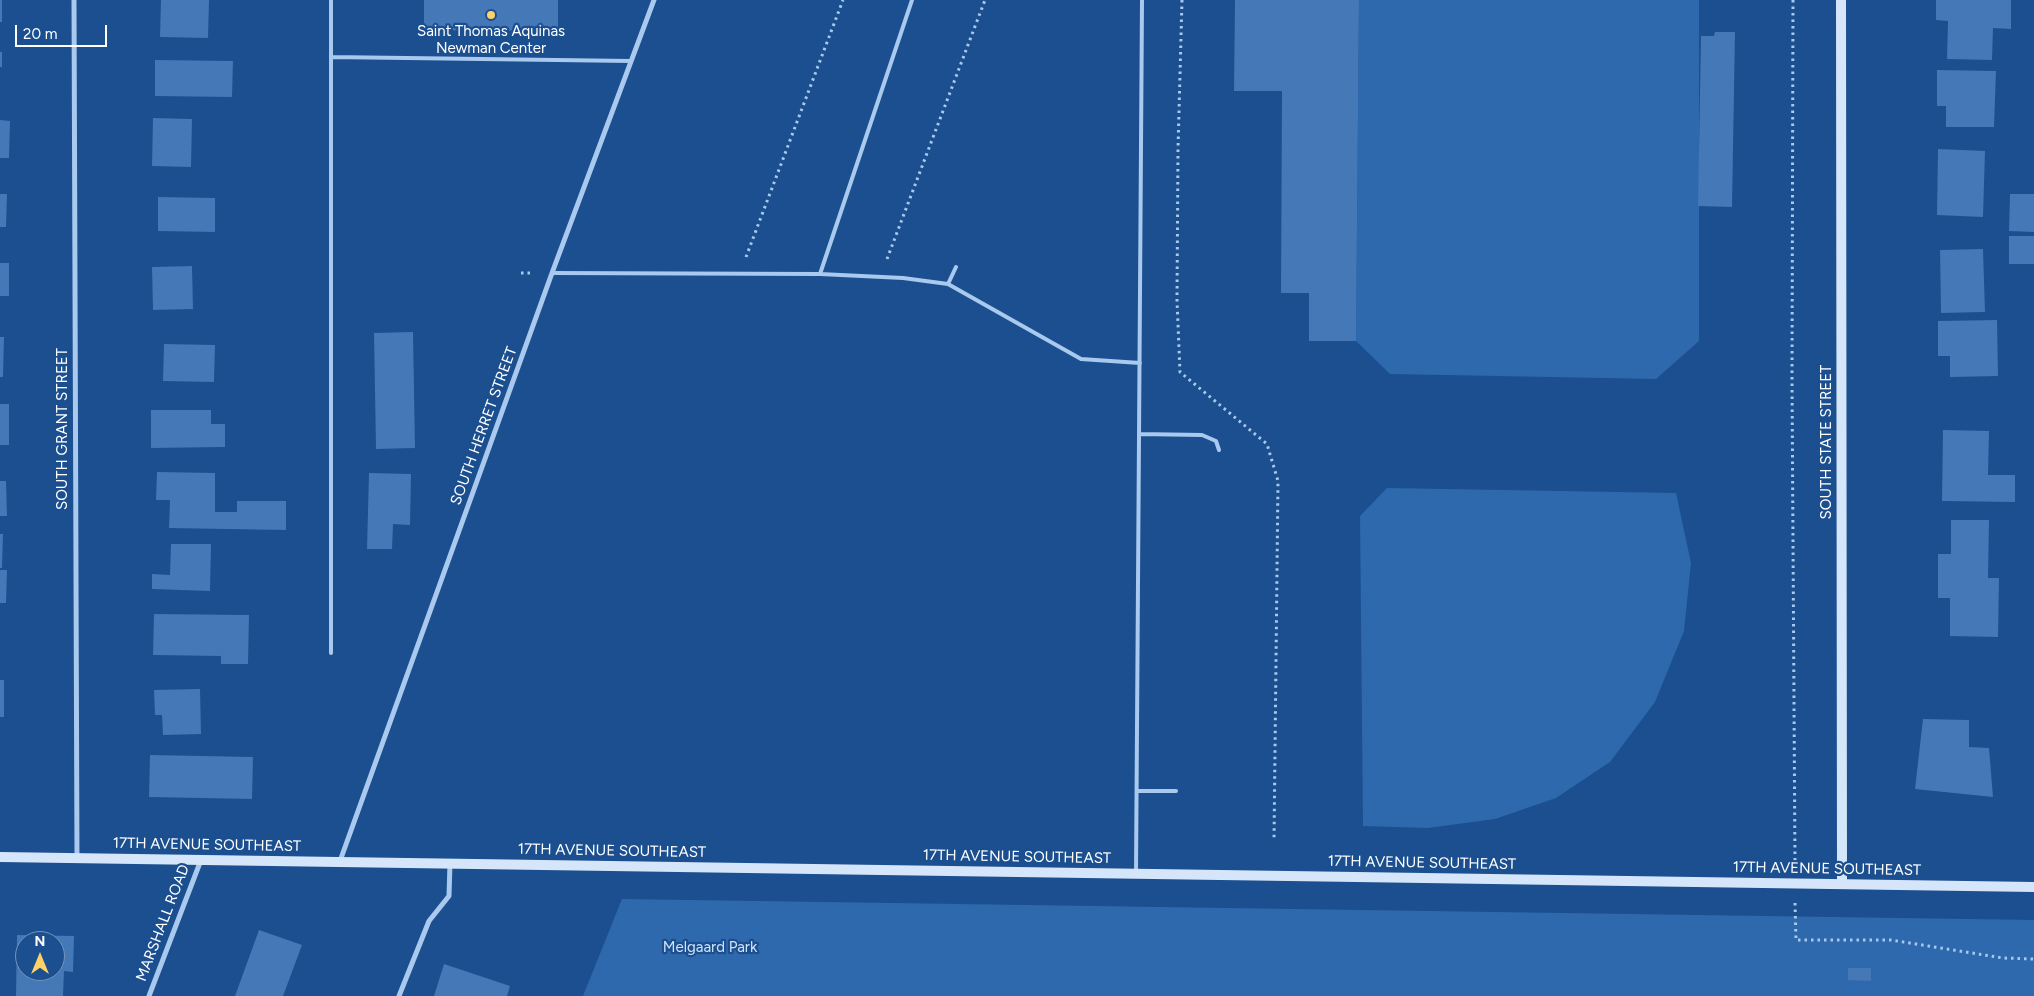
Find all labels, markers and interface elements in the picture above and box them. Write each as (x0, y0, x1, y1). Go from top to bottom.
marker: Saint Thomas Aquinas Newman Center (485, 9, 497, 21)
scale bar (18, 15, 110, 47)
place label: Saint Thomas Aquinas Newman Center (417, 23, 565, 58)
text: 20 m (23, 25, 57, 43)
street label: SOUTH HERRET STREET (447, 344, 521, 508)
street label: SOUTH GRANT STREET (54, 348, 72, 510)
street label: SOUTH STATE STREET (1818, 365, 1836, 519)
street label: 17TH AVENUE SOUTHEAST (113, 834, 301, 856)
street label: 17TH AVENUE SOUTHEAST (518, 840, 706, 862)
street label: 17TH AVENUE SOUTHEAST (923, 846, 1111, 868)
street label: 17TH AVENUE SOUTHEAST (1328, 852, 1516, 874)
street label: 17TH AVENUE SOUTHEAST (1733, 858, 1921, 880)
street label: MARSHALL ROAD (132, 862, 194, 984)
north arrow (15, 931, 65, 981)
text: N (35, 933, 45, 950)
park label: Melgaard Park (663, 939, 757, 957)

